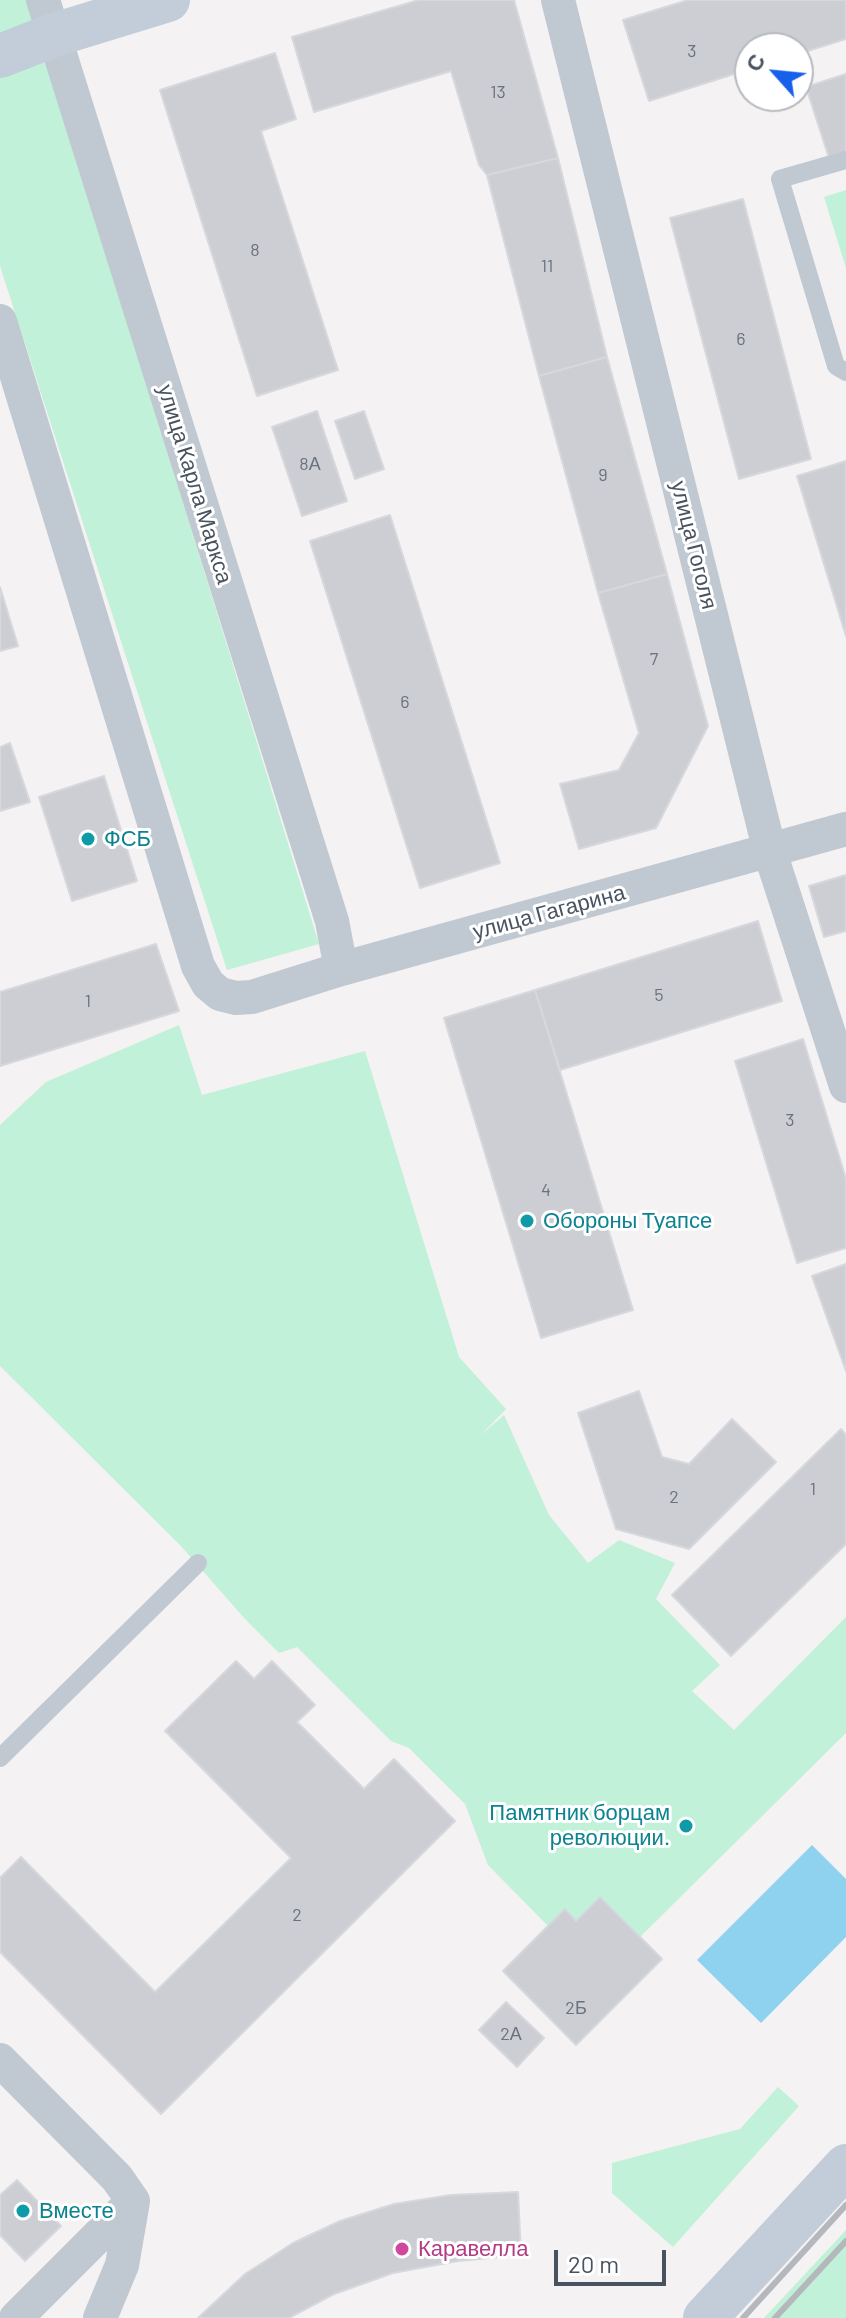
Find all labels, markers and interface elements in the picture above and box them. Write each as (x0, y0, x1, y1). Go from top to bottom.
north arrow (734, 32, 814, 112)
house number: 3 (687, 40, 697, 62)
text: С (739, 49, 770, 75)
house number: 13 (490, 81, 506, 103)
house number: 8 (250, 239, 260, 261)
house number: 11 (541, 255, 553, 277)
house number: 6 (736, 328, 746, 350)
street label: улица Карла Маркса (152, 381, 238, 587)
house number: 8А (299, 453, 321, 475)
house number: 9 (598, 464, 608, 486)
street label: улица Гоголя (665, 478, 723, 612)
house number: 7 (650, 648, 658, 670)
house number: 6 (400, 691, 410, 713)
place label: ФСБ (104, 826, 151, 852)
marker: ФСБ (79, 830, 97, 848)
street label: улица Гагарина (470, 879, 628, 945)
house number: 5 (654, 984, 664, 1006)
house number: 1 (85, 990, 91, 1012)
house number: 3 (785, 1109, 795, 1131)
house number: 4 (541, 1179, 551, 1201)
place label: Обороны Туапсе (543, 1208, 712, 1234)
marker: Обороны Туапсе (518, 1212, 536, 1230)
house number: 1 (810, 1478, 816, 1500)
house number: 2 (669, 1486, 679, 1508)
place label: Памятник борцам революции. (489, 1800, 670, 1852)
marker: Памятник борцам революции. (677, 1817, 695, 1835)
house number: 2 (292, 1904, 302, 1926)
house number: 2Б (565, 1997, 587, 2019)
house number: 2А (500, 2023, 522, 2045)
place label: Вместе (39, 2198, 114, 2224)
marker: Вместе (14, 2202, 32, 2220)
scale bar (558, 2234, 670, 2284)
place label: Каравелла (418, 2236, 528, 2262)
marker: Каравелла (393, 2240, 411, 2258)
text: 20 m (568, 2249, 619, 2278)

